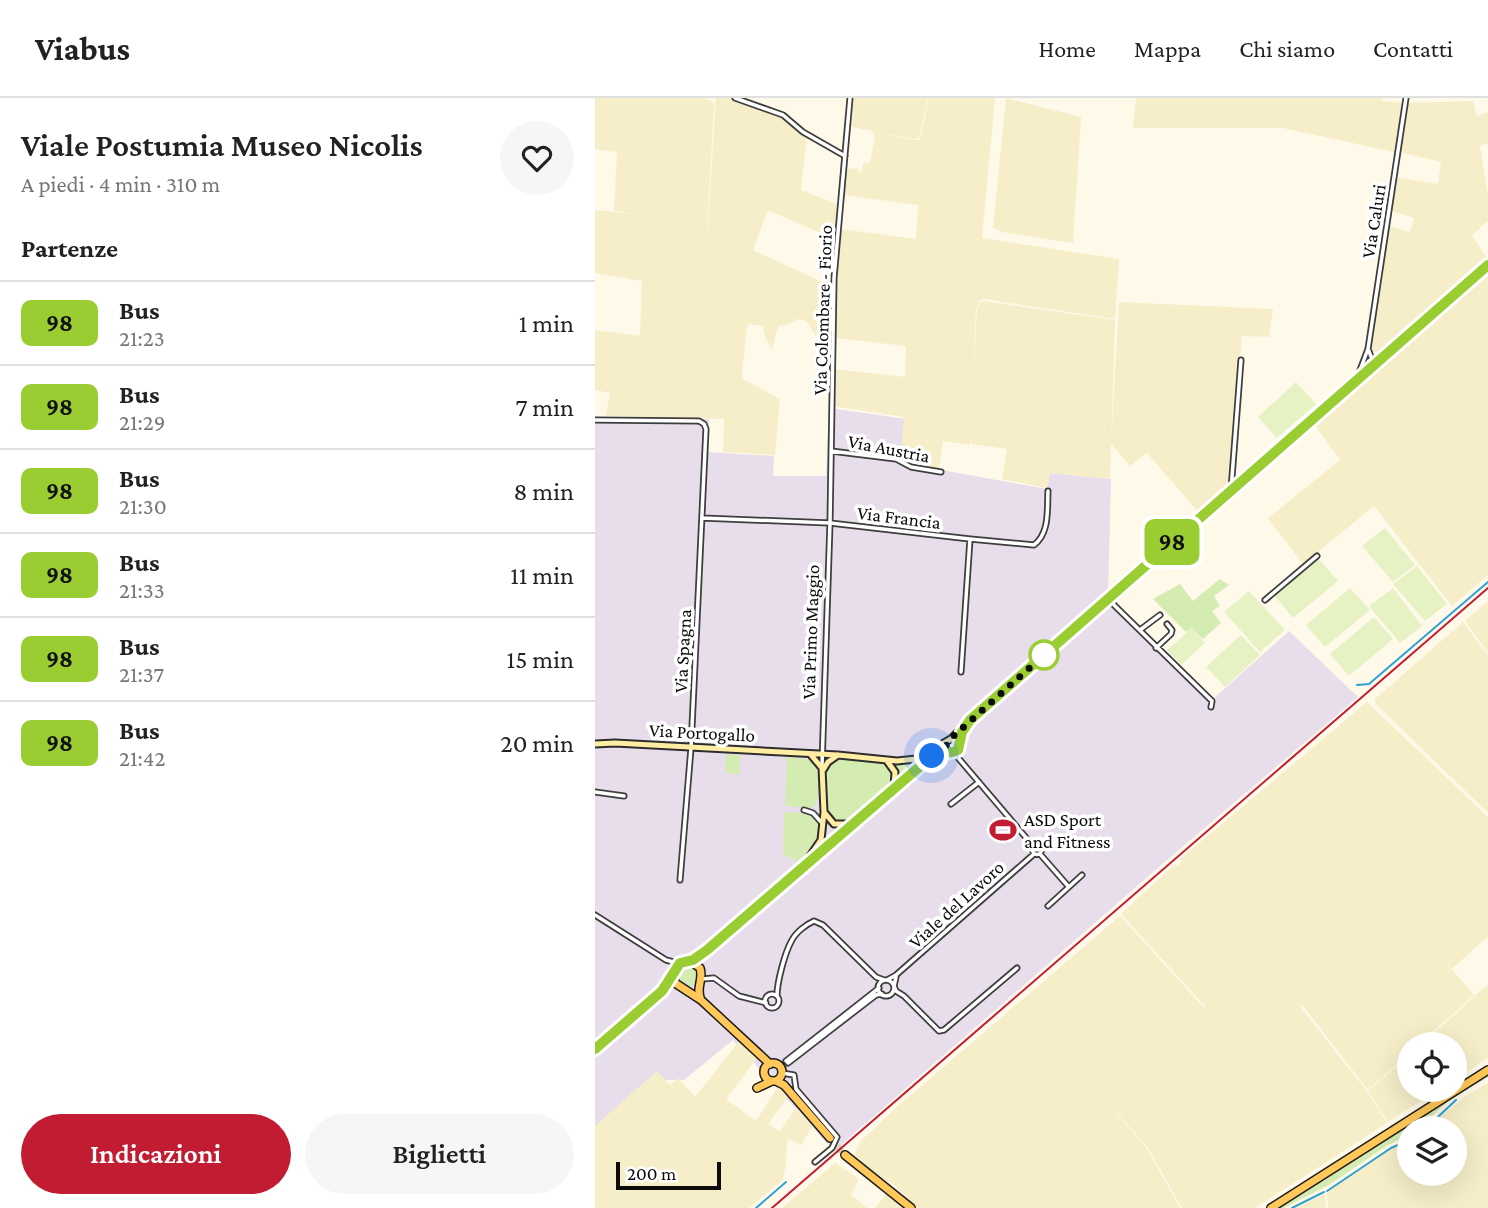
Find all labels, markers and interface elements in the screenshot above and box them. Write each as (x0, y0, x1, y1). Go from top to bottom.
text: Viabus (35, 30, 130, 67)
text: Home (1038, 35, 1096, 62)
text: Mappa (1134, 35, 1201, 62)
text: Chi siamo (1239, 35, 1335, 62)
text: Contatti (1373, 35, 1453, 62)
button: heart (500, 121, 574, 195)
text: Viale Postumia Museo Nicolis (21, 126, 423, 163)
text: A piedi · 4 min · 310 m (21, 171, 220, 197)
street label: Via Caluri (1357, 183, 1390, 260)
street label: Via Colombare - Fiorio (809, 225, 836, 395)
text: Partenze (21, 234, 118, 263)
text: Bus (119, 296, 160, 325)
text: 98 (46, 309, 73, 336)
text: 1 min (519, 309, 574, 338)
text: 21:23 (119, 325, 165, 351)
text: Bus (119, 380, 160, 409)
text: 98 (46, 393, 73, 420)
text: 7 min (515, 393, 574, 422)
text: 21:29 (119, 409, 166, 435)
street label: Via Austria (846, 430, 932, 467)
text: Bus (119, 464, 160, 493)
text: 98 (46, 477, 73, 504)
text: 8 min (513, 477, 574, 506)
text: 21:30 (119, 493, 167, 519)
street label: Via Francia (856, 502, 942, 533)
line badge: 98 (1141, 519, 1203, 565)
text: 98 (1158, 528, 1186, 555)
text: Bus (119, 548, 160, 577)
text: 98 (46, 561, 73, 588)
text: 11 min (510, 561, 574, 590)
street label: Via Primo Maggio (798, 564, 823, 700)
text: 21:33 (119, 577, 165, 603)
street label: Via Spagna (670, 608, 695, 693)
text: Bus (119, 632, 160, 661)
unlabelled marker (1029, 640, 1059, 670)
text: 98 (46, 645, 73, 672)
text: 15 min (507, 645, 574, 674)
text: 21:37 (119, 661, 164, 687)
text: Bus (119, 716, 160, 745)
street label: Via Portogallo (648, 719, 756, 746)
text: 98 (46, 729, 73, 756)
text: 20 min (500, 729, 574, 758)
your location (914, 738, 949, 773)
text: 21:42 (119, 745, 165, 771)
place label: ASD Sport and Fitness (1024, 809, 1111, 852)
sports icon: ASD Sport and Fitness (988, 815, 1018, 845)
street label: Viale del Lavoro (905, 856, 1008, 952)
map controls (1397, 1032, 1467, 1186)
button: locate (1397, 1032, 1467, 1102)
button: Indicazioni (21, 1114, 291, 1194)
button: Biglietti (305, 1114, 574, 1194)
button: layers (1397, 1116, 1467, 1186)
scale bar (616, 1159, 721, 1191)
text: 200 m (627, 1163, 676, 1184)

